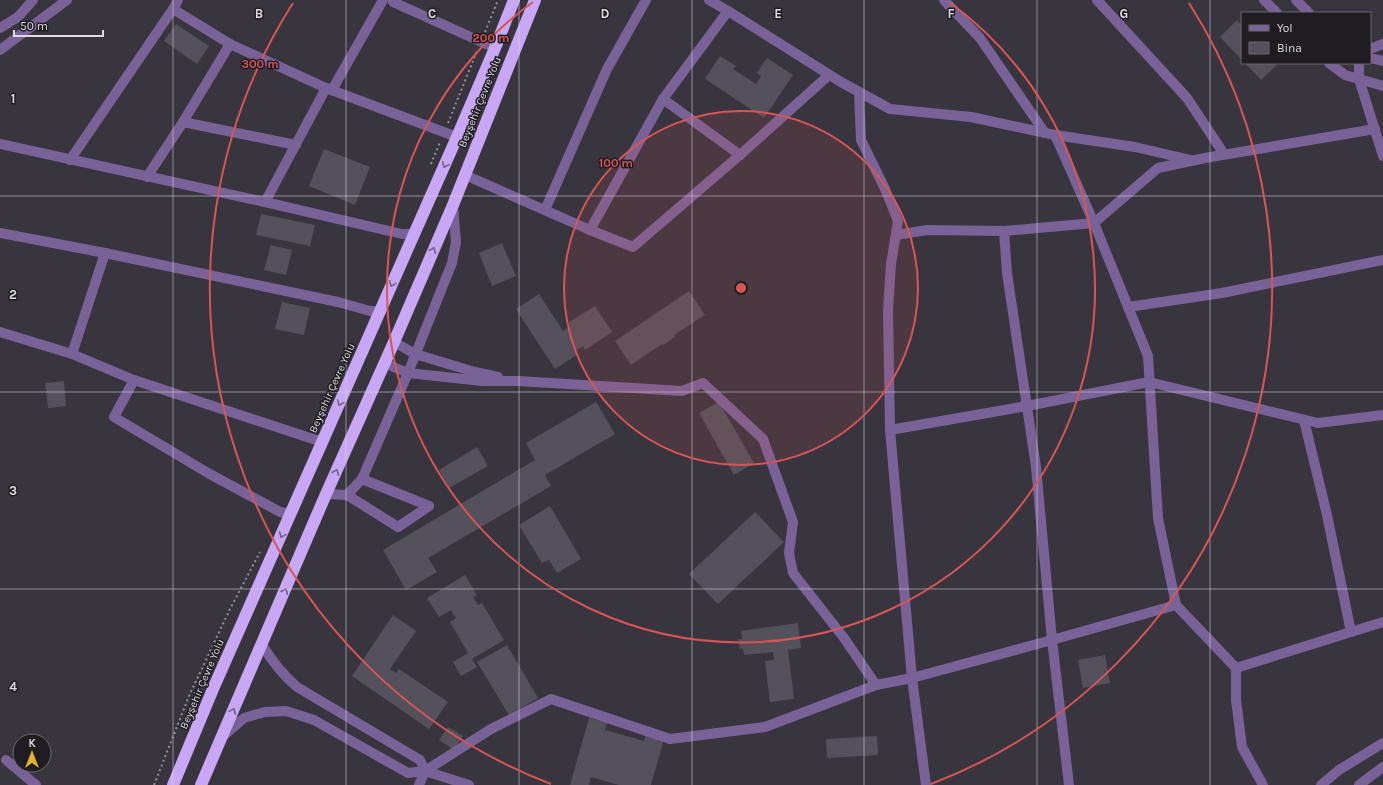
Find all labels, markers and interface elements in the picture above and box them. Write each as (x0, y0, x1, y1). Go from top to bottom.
text: B (255, 6, 263, 21)
text: C (428, 6, 436, 21)
text: D (601, 6, 610, 21)
text: E (774, 6, 782, 21)
text: F (947, 6, 955, 21)
text: G (1120, 6, 1128, 21)
scale bar (14, 12, 103, 38)
legend (1241, 12, 1371, 64)
text: 50 m (20, 19, 48, 33)
text: Yol (1277, 21, 1293, 35)
text: 200 m (473, 31, 509, 45)
text: Bina (1277, 41, 1302, 55)
street label: Beyşehir Çevre Yolu (456, 55, 504, 149)
text: 300 m (241, 57, 279, 71)
text: 1 (11, 91, 15, 106)
text: 100 m (599, 156, 633, 170)
one-way arrow (442, 161, 450, 169)
one-way arrow (429, 247, 437, 254)
one-way arrow (389, 281, 397, 288)
centre of rings (734, 281, 748, 295)
text: 2 (9, 287, 17, 302)
street label: Beyşehir Çevre Yolu (306, 341, 358, 435)
one-way arrow (337, 399, 345, 406)
one-way arrow (332, 469, 340, 476)
text: 3 (9, 483, 17, 498)
one-way arrow (279, 530, 287, 538)
one-way arrow (280, 588, 288, 596)
street label: Beyşehir Çevre Yolu (177, 637, 227, 731)
text: 4 (9, 679, 17, 694)
one-way arrow (229, 707, 237, 714)
north arrow (12, 733, 52, 773)
text: K (28, 737, 36, 750)

